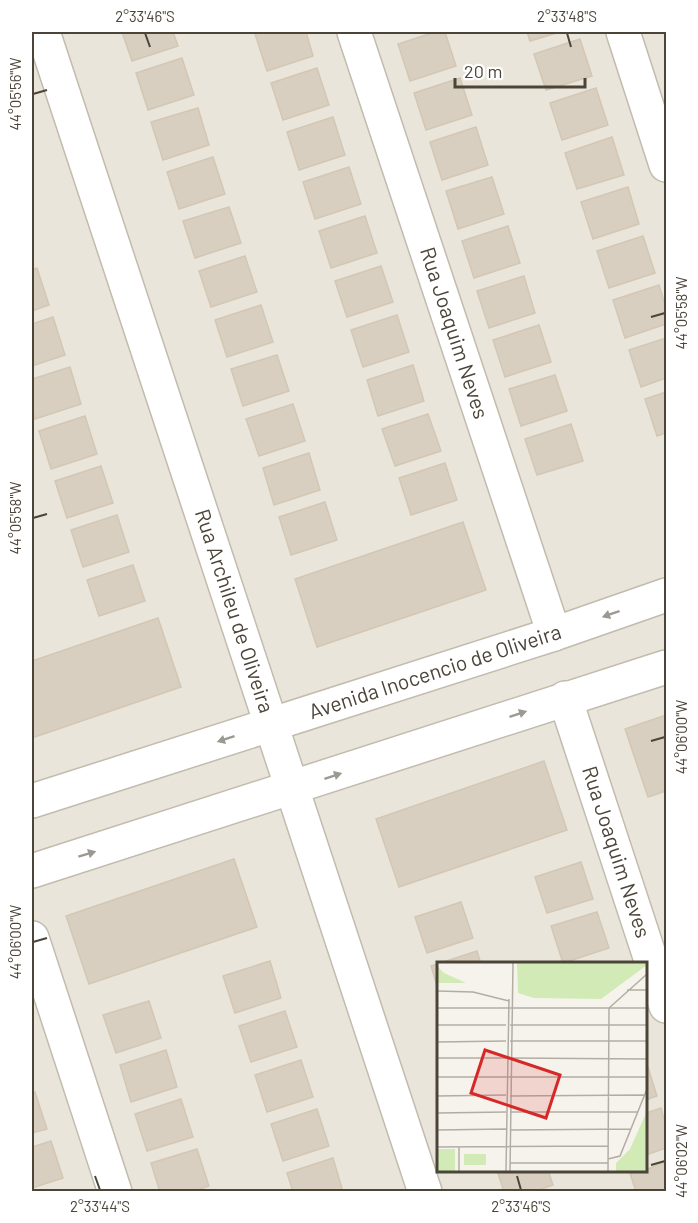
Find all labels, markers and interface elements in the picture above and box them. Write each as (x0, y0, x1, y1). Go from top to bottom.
text: 2°33'46"S (115, 7, 175, 25)
text: 2°33'48"S (537, 7, 597, 25)
scale bar (455, 51, 586, 89)
text: 44°05'56"W (6, 58, 24, 130)
text: 20 m (464, 60, 502, 82)
street label: Rua Joaquim Neves (416, 244, 495, 421)
text: 44°05'58"W (672, 276, 690, 350)
text: 44°05'58"W (6, 481, 24, 555)
street label: Rua Archileu de Oliveira (191, 505, 280, 716)
one-way arrow (602, 610, 620, 620)
street label: Avenida Inocencio de Oliveira (305, 618, 564, 723)
text: 44°06'00"W (672, 700, 690, 774)
one-way arrow (509, 709, 527, 718)
one-way arrow (217, 735, 235, 745)
street label: Rua Joaquim Neves (578, 763, 657, 940)
one-way arrow (324, 770, 342, 780)
one-way arrow (78, 848, 96, 858)
text: 44°06'00"W (6, 905, 24, 979)
inset map (437, 962, 647, 1172)
text: 44°06'02"W (672, 1124, 690, 1198)
text: 2°33'44"S (70, 1197, 130, 1215)
text: 2°33'46"S (491, 1197, 551, 1215)

